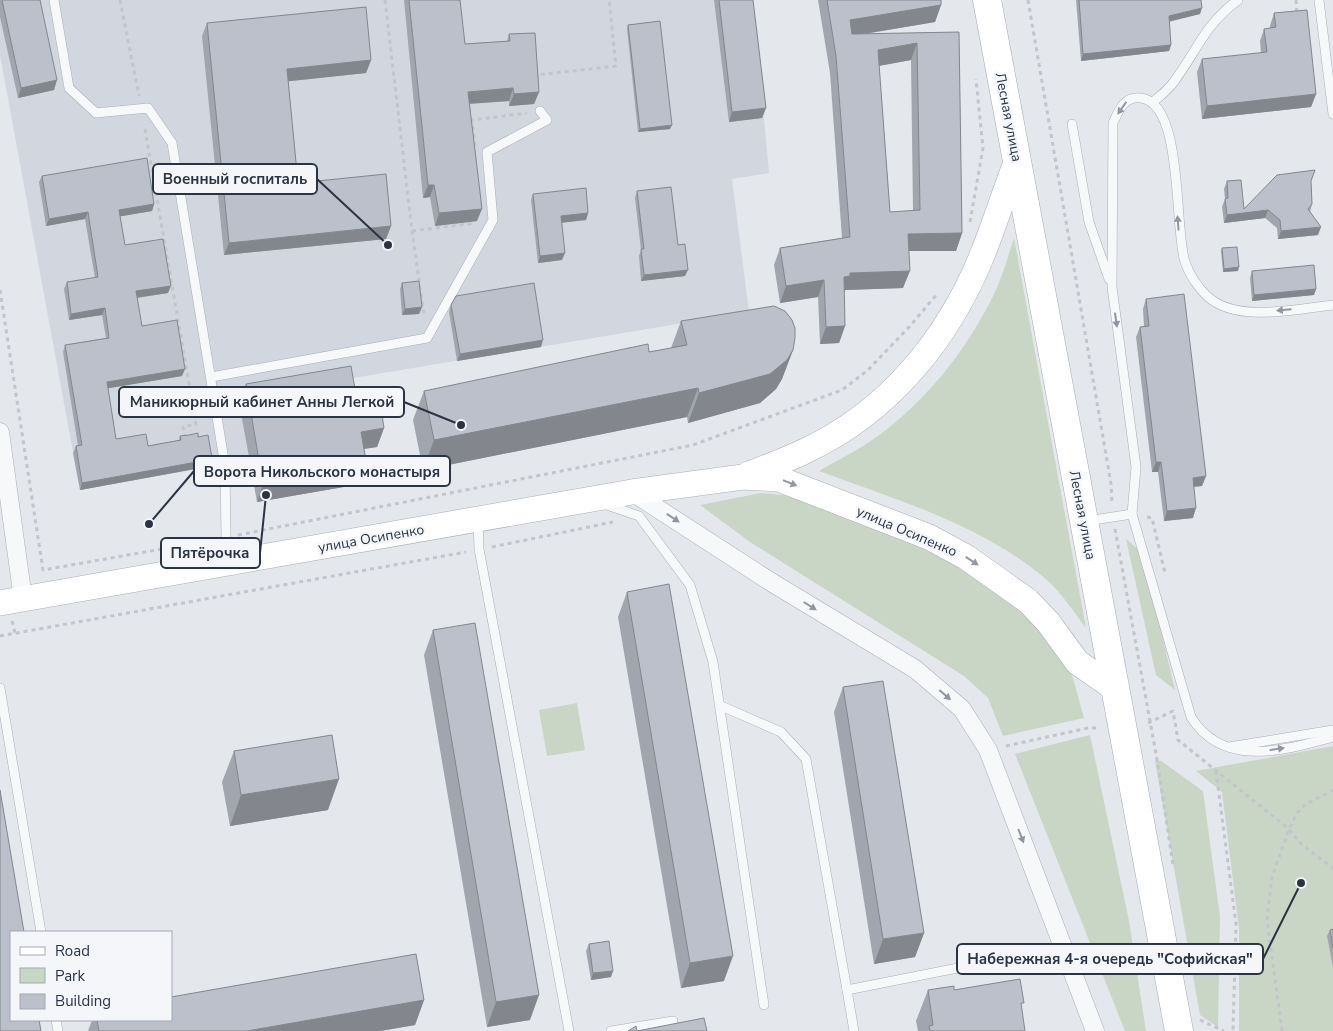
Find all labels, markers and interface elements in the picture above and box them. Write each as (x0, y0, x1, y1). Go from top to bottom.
street label: Лесная улица (991, 71, 1026, 163)
one-way arrow (1117, 101, 1127, 115)
callout: Военный госпиталь (153, 164, 317, 194)
text: Военный госпиталь (163, 169, 307, 189)
one-way arrow (1174, 214, 1182, 230)
one-way arrow (1276, 306, 1292, 314)
one-way arrow (1113, 312, 1121, 328)
callout: Маникюрный кабинет Анны Легкой (119, 387, 404, 417)
text: Маникюрный кабинет Анны Легкой (130, 392, 394, 412)
callout: Ворота Никольского монастыря (194, 456, 450, 486)
text: Ворота Никольского монастыря (204, 462, 440, 482)
street label: Лесная улица (1065, 469, 1100, 561)
one-way arrow (783, 480, 798, 487)
street label: улица Осипенко (854, 502, 960, 561)
one-way arrow (667, 513, 680, 523)
street label: улица Осипенко (317, 520, 426, 557)
callout: Пятёрочка (161, 538, 260, 568)
text: Пятёрочка (171, 543, 249, 563)
one-way arrow (965, 556, 978, 565)
one-way arrow (803, 602, 816, 611)
one-way arrow (939, 689, 952, 700)
one-way arrow (1269, 745, 1285, 753)
one-way arrow (1018, 828, 1025, 843)
legend (10, 931, 172, 1021)
text: Road (55, 941, 90, 961)
callout: Набережная 4-я очередь "Софийская" (957, 944, 1263, 974)
text: Набережная 4-я очередь "Софийская" (967, 949, 1253, 969)
text: Park (55, 966, 85, 986)
text: Building (55, 991, 111, 1011)

